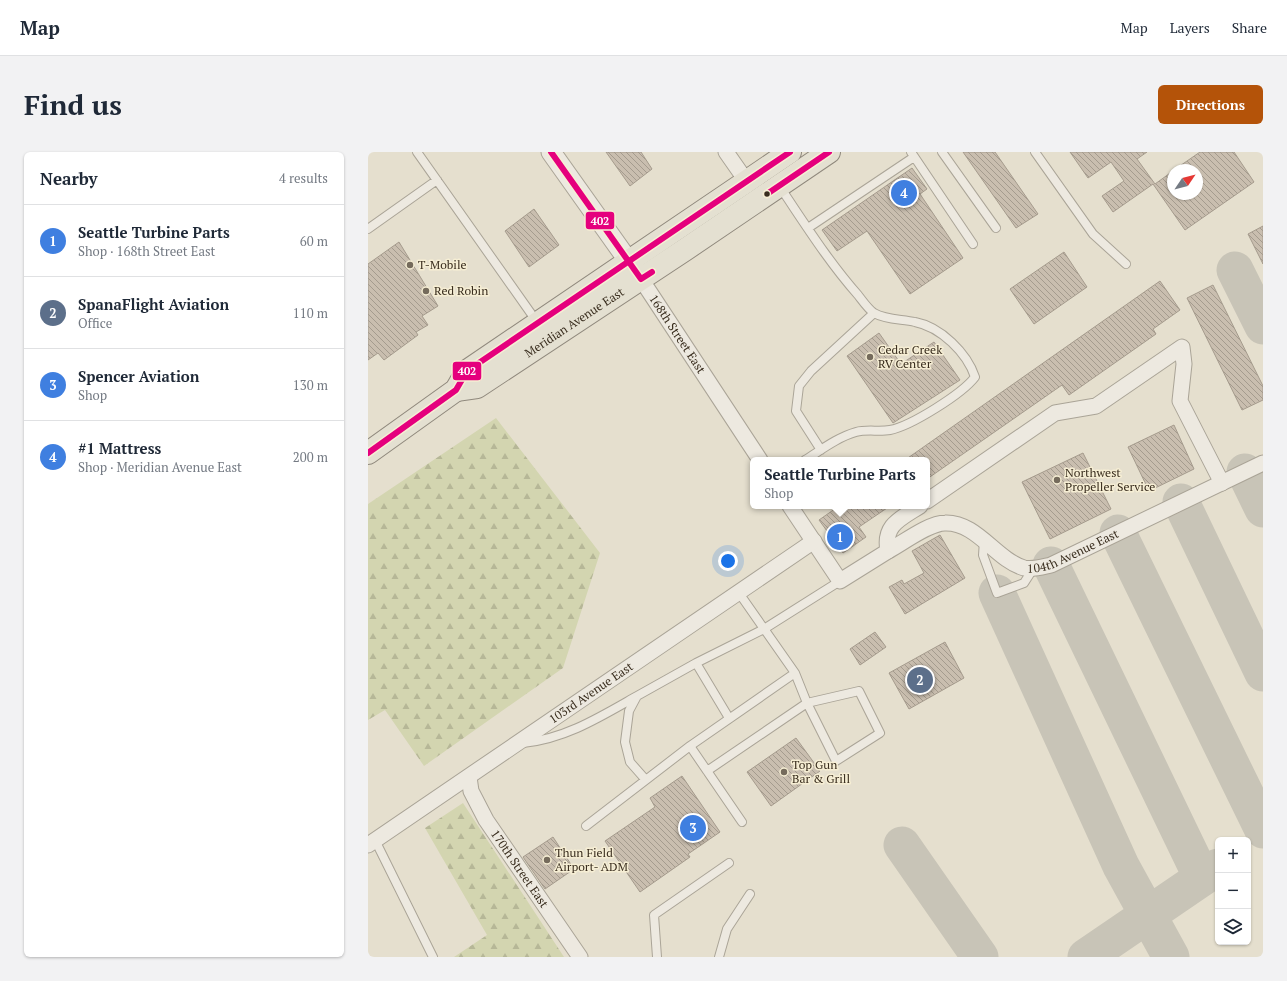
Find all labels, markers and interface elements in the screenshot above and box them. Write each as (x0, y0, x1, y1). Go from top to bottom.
text: Map (20, 15, 60, 40)
text: Map (1121, 18, 1148, 37)
text: Layers (1170, 18, 1210, 37)
text: Share (1232, 18, 1267, 37)
button: Directions (1158, 85, 1263, 124)
text: Find us (24, 86, 122, 123)
north arrow (1167, 164, 1203, 200)
text: Nearby (40, 167, 98, 190)
text: 4 results (279, 169, 328, 187)
pin: 4 (891, 178, 917, 208)
unlabelled marker (762, 189, 772, 199)
line badge: 402 (585, 211, 615, 230)
text: 402 (591, 214, 609, 228)
text: Seattle Turbine Parts (78, 222, 230, 242)
text: 1 (49, 232, 57, 250)
text: 60 m (300, 232, 328, 250)
text: Shop · 168th Street East (78, 242, 215, 260)
place label: T-Mobile (418, 257, 467, 272)
marker: T-Mobile (405, 260, 415, 270)
place label: Red Robin (434, 283, 488, 298)
street label: Meridian Avenue East (522, 284, 627, 360)
marker: Red Robin (421, 286, 431, 296)
street label: 168th Street East (646, 292, 709, 377)
text: SpanaFlight Aviation (78, 294, 229, 314)
text: 2 (49, 304, 57, 322)
text: 110 m (293, 304, 328, 322)
text: Office (78, 314, 112, 332)
place label: Cedar Creek RV Center (878, 342, 943, 371)
marker: Cedar Creek RV Center (865, 352, 875, 362)
line badge: 402 (452, 361, 482, 381)
text: 402 (458, 364, 476, 378)
text: Spencer Aviation (78, 366, 199, 386)
text: 3 (49, 376, 57, 394)
text: 130 m (293, 376, 328, 394)
text: Shop (78, 386, 107, 404)
text: #1 Mattress (78, 438, 161, 458)
text: 4 (49, 448, 57, 466)
text: 200 m (293, 448, 328, 466)
popup (750, 457, 930, 509)
text: Shop · Meridian Avenue East (78, 458, 242, 476)
text: Seattle Turbine Parts (764, 464, 916, 484)
place label: Northwest Propeller Service (1065, 465, 1155, 494)
marker: Northwest Propeller Service (1052, 475, 1062, 485)
text: Shop (764, 484, 793, 502)
pin: 1 (827, 522, 853, 552)
street label: 104th Avenue East (1027, 525, 1121, 576)
your location (718, 551, 738, 571)
street label: 103rd Avenue East (546, 658, 636, 726)
pin: 2 (907, 665, 933, 695)
place label: Top Gun Bar & Grill (792, 757, 850, 786)
marker: Top Gun Bar & Grill (779, 767, 789, 777)
pin: 3 (680, 813, 706, 843)
street label: 170th Street East (488, 827, 552, 911)
map controls (1215, 837, 1251, 945)
button: + (1215, 837, 1251, 873)
place label: Thun Field Airport- ADM (555, 845, 628, 874)
marker: Thun Field Airport- ADM (542, 855, 552, 865)
button: − (1215, 873, 1251, 909)
button: layers (1215, 909, 1251, 945)

